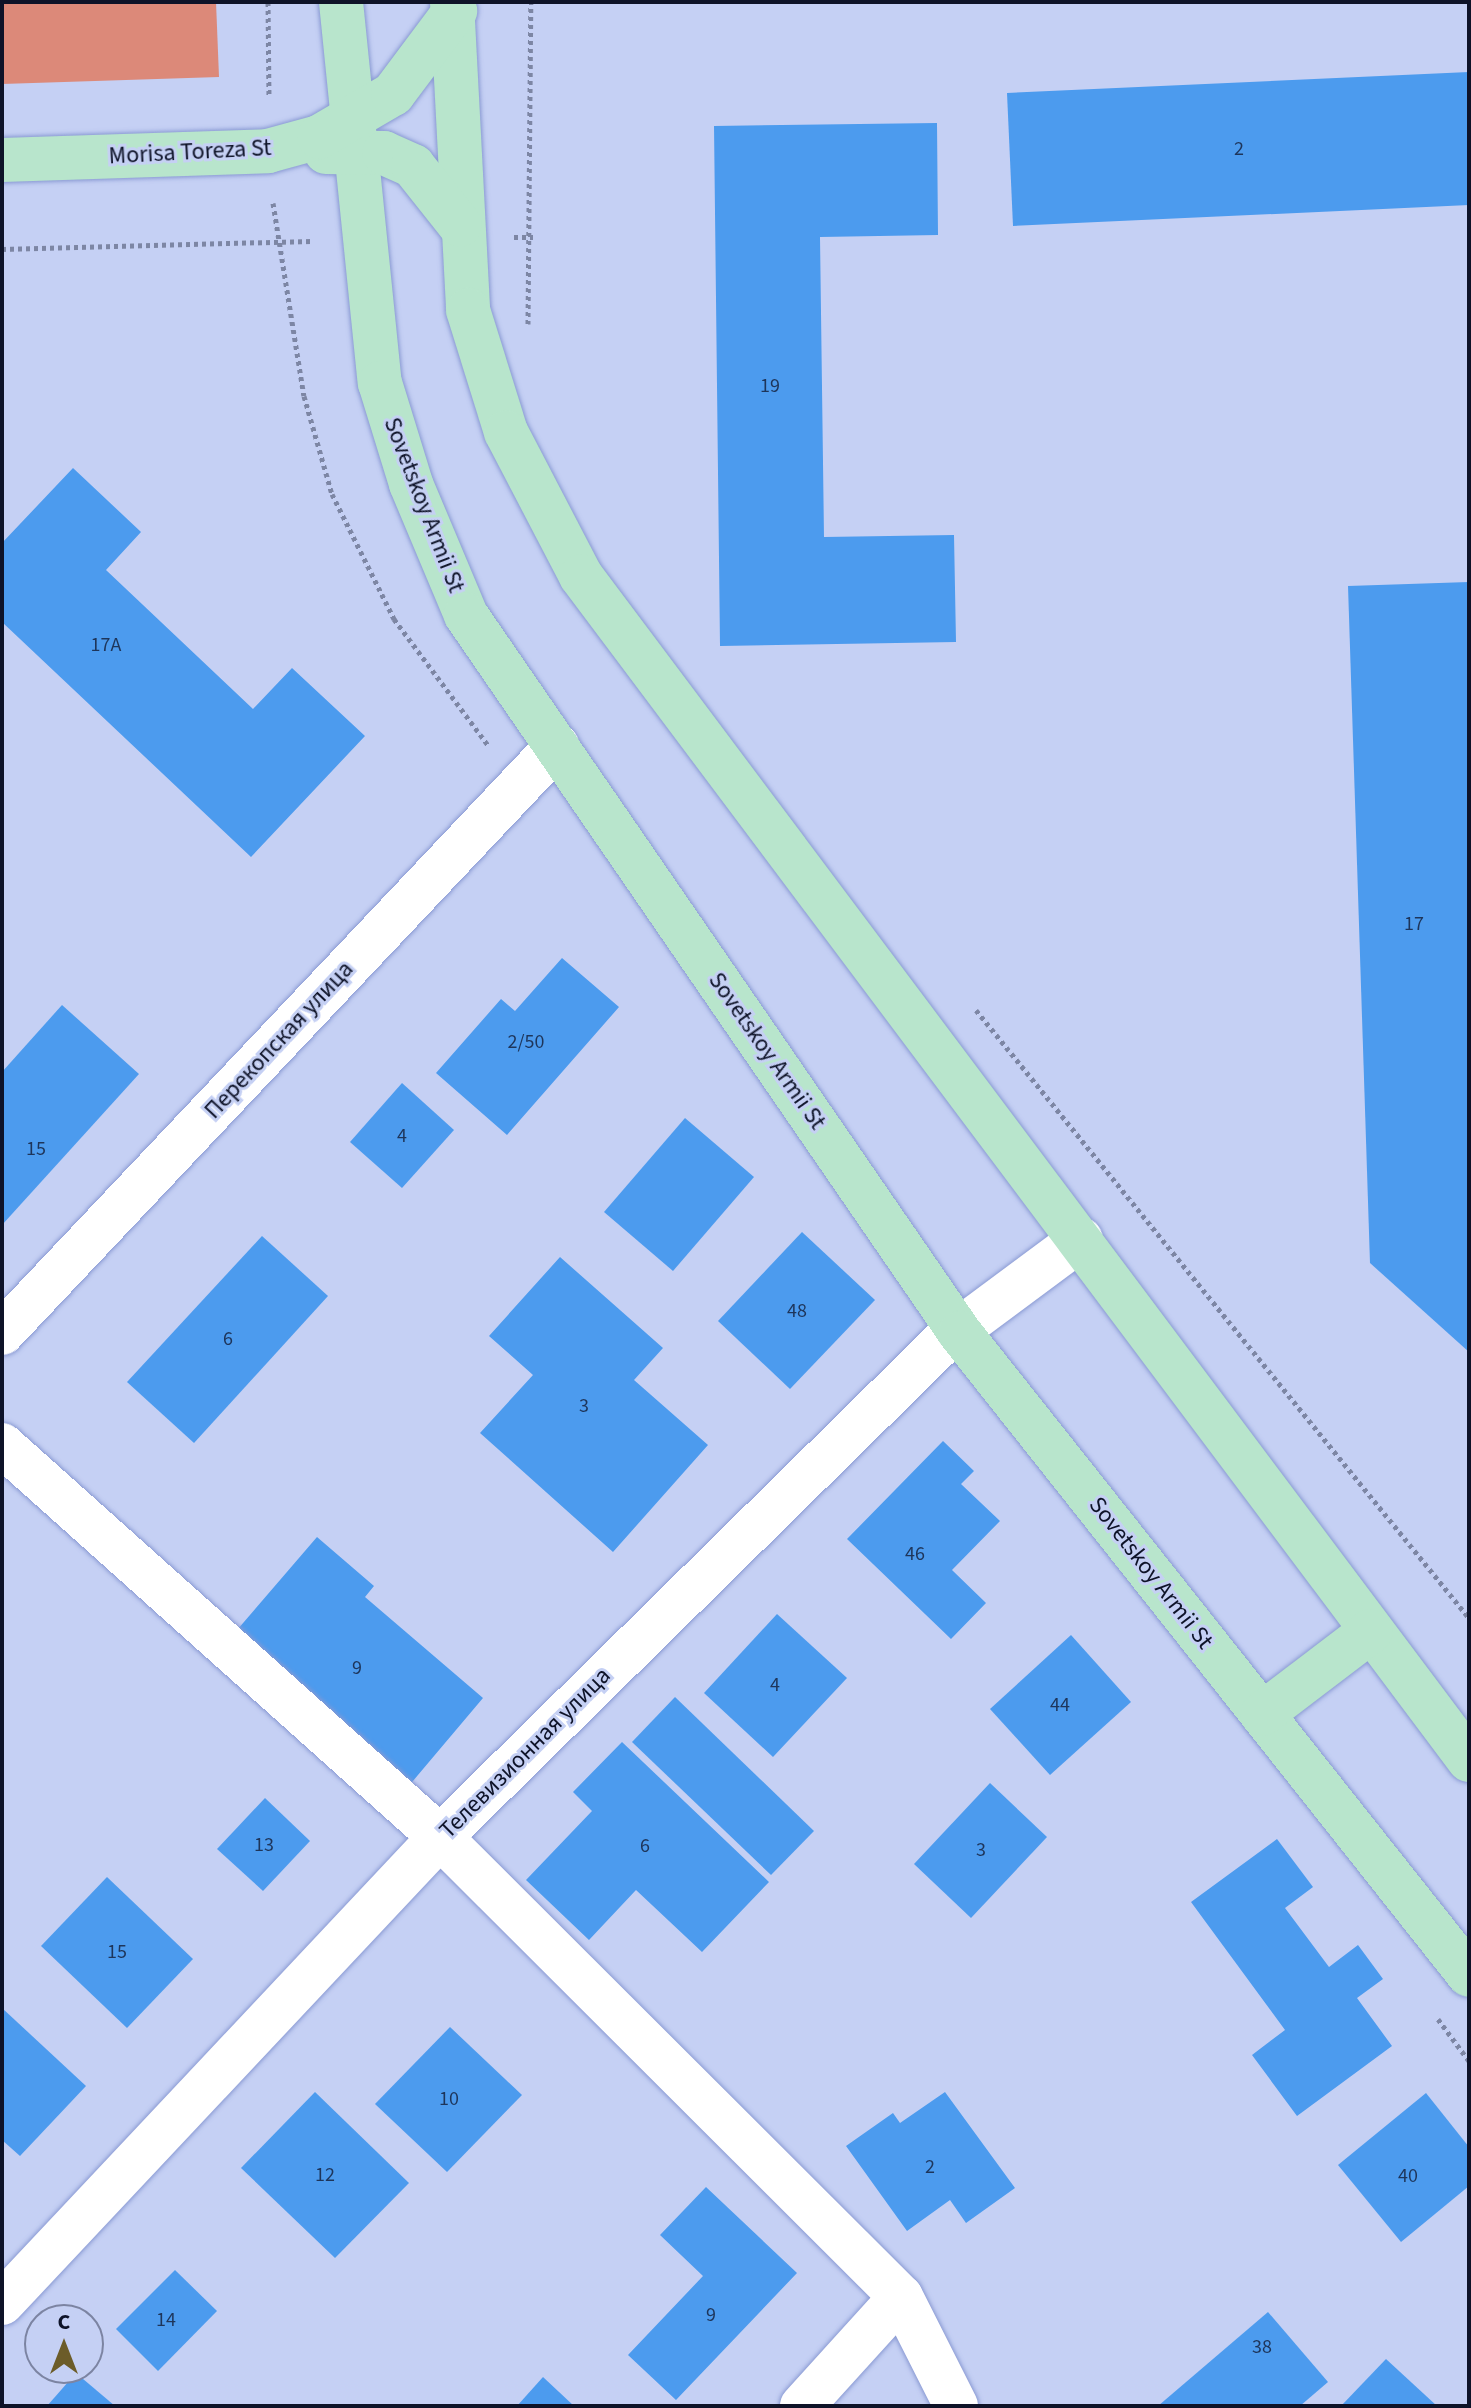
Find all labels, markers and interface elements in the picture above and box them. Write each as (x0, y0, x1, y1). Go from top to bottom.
street label: Morisa Toreza St (108, 133, 272, 171)
house number: 2 (1234, 137, 1244, 161)
house number: 19 (760, 374, 780, 398)
street label: Sovetskoy Armii St (377, 413, 471, 597)
house number: 17А (91, 633, 121, 657)
house number: 17 (1404, 912, 1424, 936)
street label: Перекопская улица (199, 955, 359, 1125)
street label: Sovetskoy Armii St (702, 967, 832, 1135)
house number: 2/50 (508, 1030, 544, 1054)
house number: 4 (397, 1124, 407, 1148)
house number: 15 (26, 1137, 46, 1161)
house number: 48 (787, 1299, 807, 1323)
house number: 6 (223, 1327, 233, 1351)
house number: 3 (579, 1394, 589, 1418)
street label: Sovetskoy Armii St (1083, 1491, 1219, 1655)
house number: 46 (905, 1542, 925, 1566)
house number: 9 (352, 1656, 362, 1680)
street label: Телевизионная улица (433, 1661, 617, 1845)
house number: 4 (770, 1673, 780, 1697)
house number: 44 (1050, 1693, 1070, 1717)
house number: 13 (254, 1833, 274, 1857)
house number: 6 (640, 1834, 650, 1858)
house number: 3 (976, 1838, 986, 1862)
house number: 15 (107, 1940, 127, 1964)
house number: 10 (439, 2087, 459, 2111)
house number: 2 (925, 2155, 935, 2179)
house number: 12 (315, 2163, 335, 2187)
house number: 40 (1398, 2164, 1418, 2188)
house number: 9 (706, 2303, 716, 2327)
north arrow (24, 2304, 104, 2384)
text: С (58, 2306, 70, 2338)
house number: 14 (156, 2308, 176, 2332)
house number: 38 (1252, 2335, 1272, 2359)

